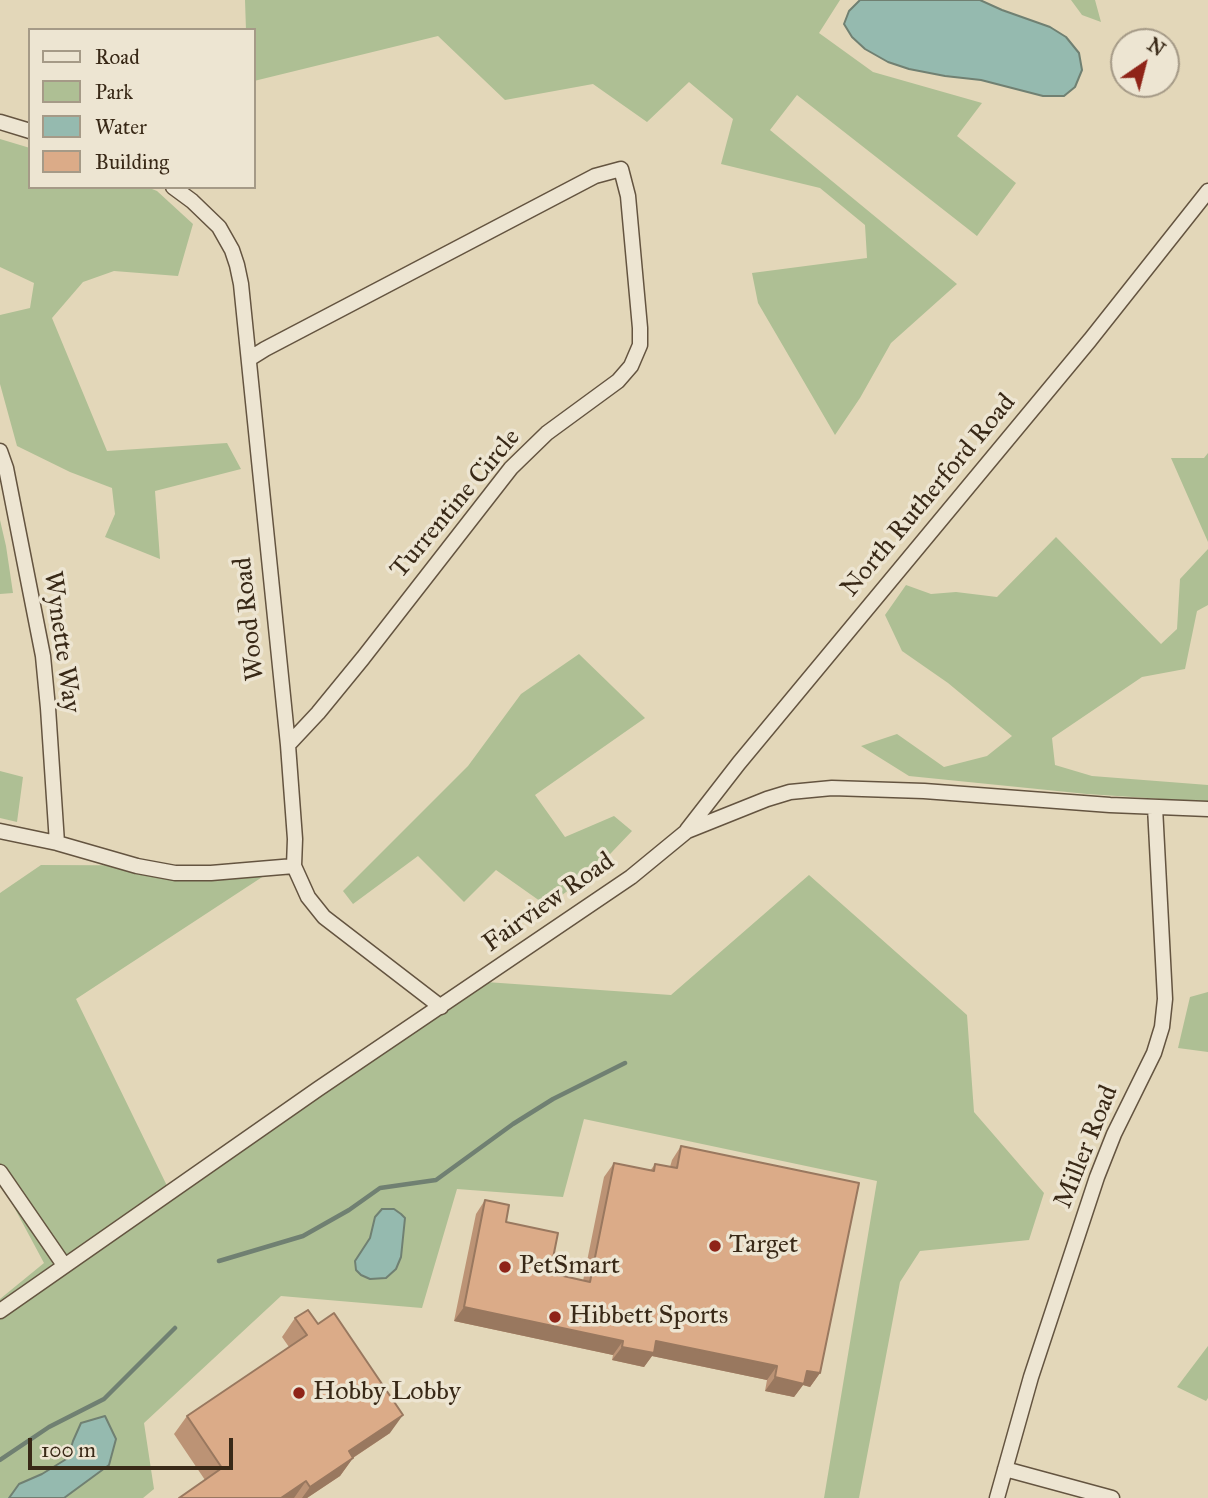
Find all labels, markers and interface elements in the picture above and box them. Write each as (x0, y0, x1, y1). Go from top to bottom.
legend (28, 28, 256, 189)
north arrow (1110, 28, 1180, 98)
text: N (1143, 33, 1169, 61)
text: Road (95, 44, 140, 70)
text: Park (95, 79, 133, 105)
text: Water (95, 114, 147, 140)
text: Building (95, 149, 169, 175)
street label: North Rutherford Road (835, 388, 1023, 604)
street label: Turrentine Circle (384, 423, 528, 585)
street label: Wood Road (228, 556, 272, 682)
street label: Wynette Way (36, 569, 86, 715)
street label: Fairview Road (477, 846, 621, 960)
street label: Miller Road (1048, 1081, 1126, 1213)
place label: Target (729, 1230, 798, 1262)
marker: Target (707, 1238, 723, 1254)
place label: PetSmart (519, 1251, 620, 1283)
marker: PetSmart (497, 1259, 513, 1275)
place label: Hibbett Sports (569, 1301, 728, 1333)
marker: Hibbett Sports (547, 1309, 563, 1325)
place label: Hobby Lobby (313, 1377, 461, 1409)
marker: Hobby Lobby (291, 1385, 307, 1401)
scale bar (32, 1424, 236, 1468)
text: 100 m (41, 1437, 96, 1463)

